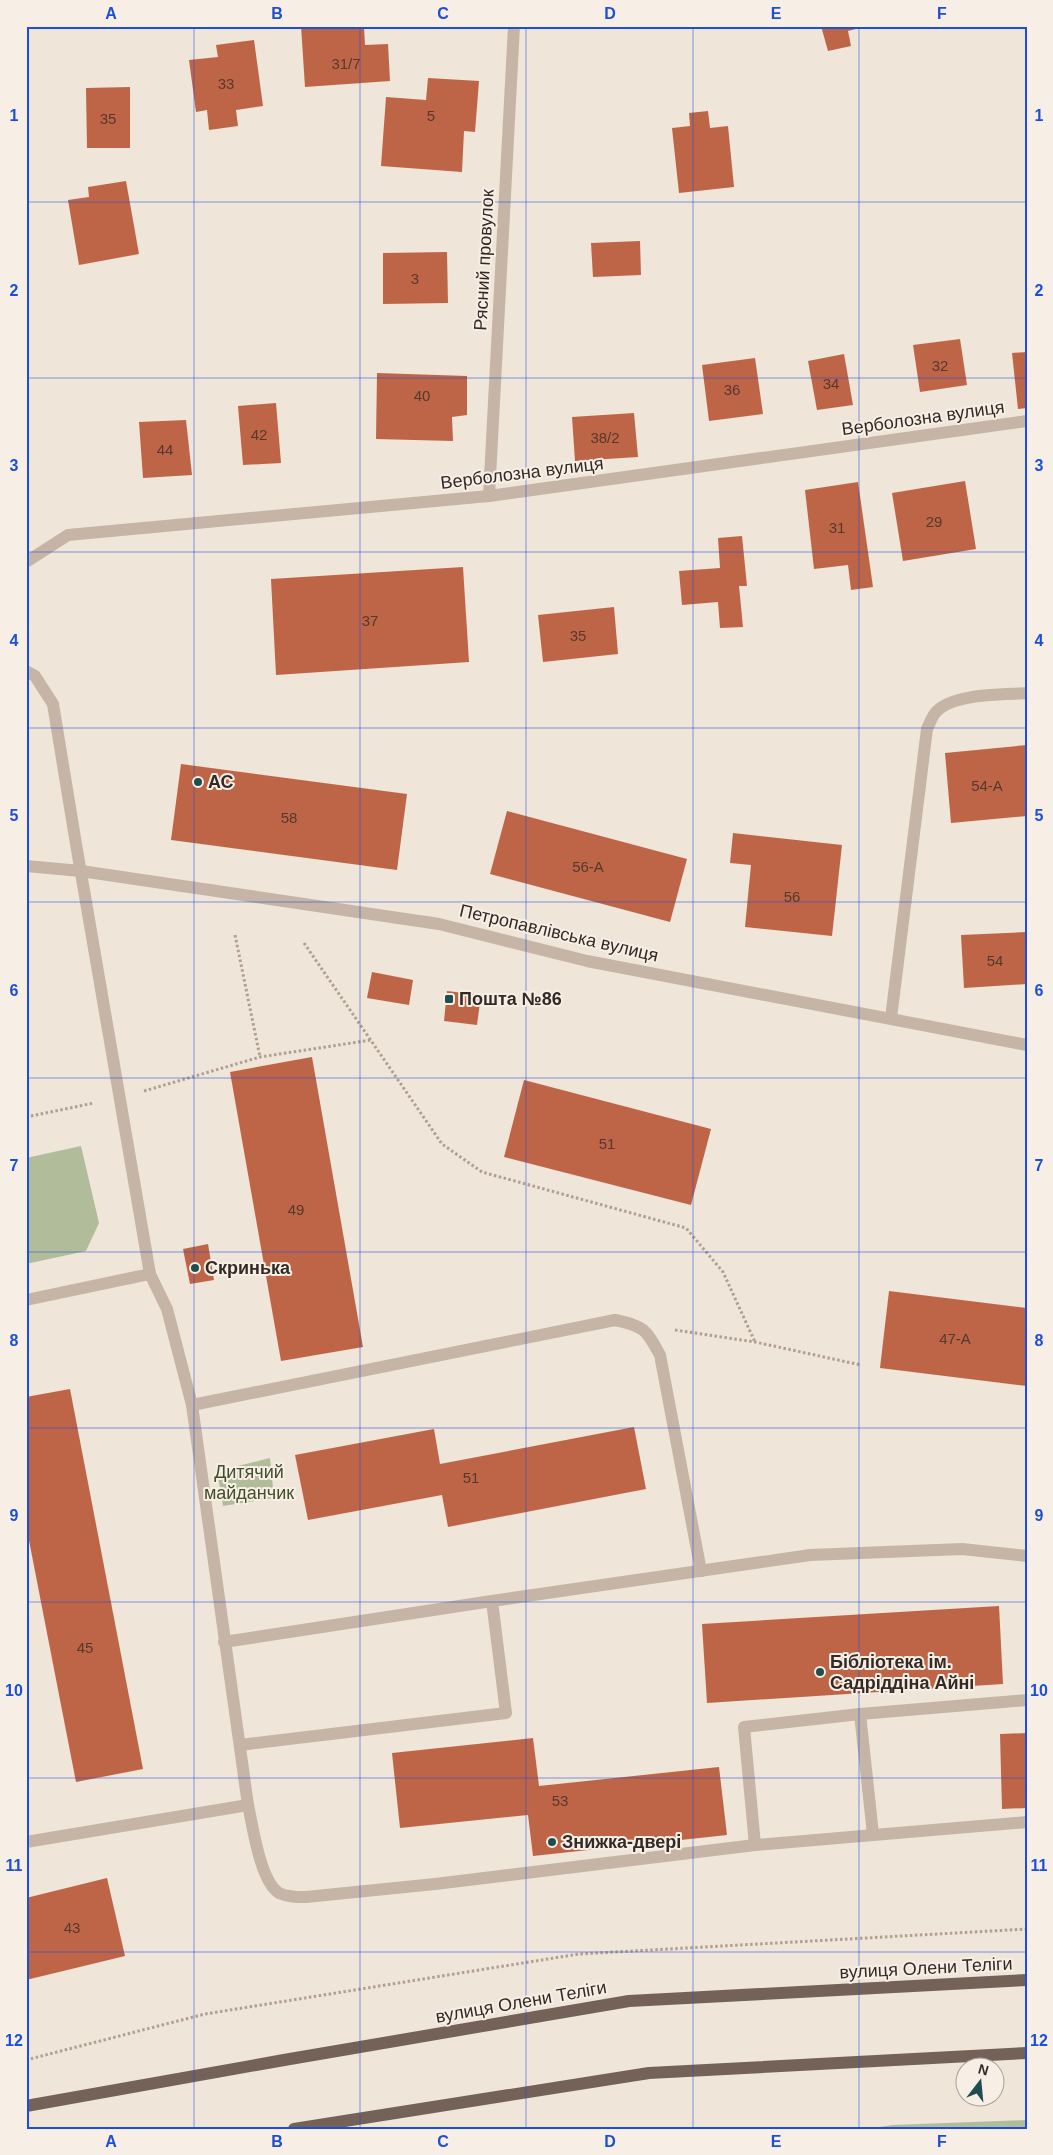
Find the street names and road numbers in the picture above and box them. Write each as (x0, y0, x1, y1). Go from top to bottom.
street label: Рясний провулок (470, 189, 498, 331)
street label: Верболозна вулиця (840, 397, 1006, 439)
street label: Верболозна вулиця (439, 453, 605, 493)
street label: Петропавлівська вулиця (458, 900, 660, 966)
street label: вулиця Олени Теліги (839, 1953, 1013, 1983)
street label: вулиця Олени Теліги (434, 1977, 608, 2027)

